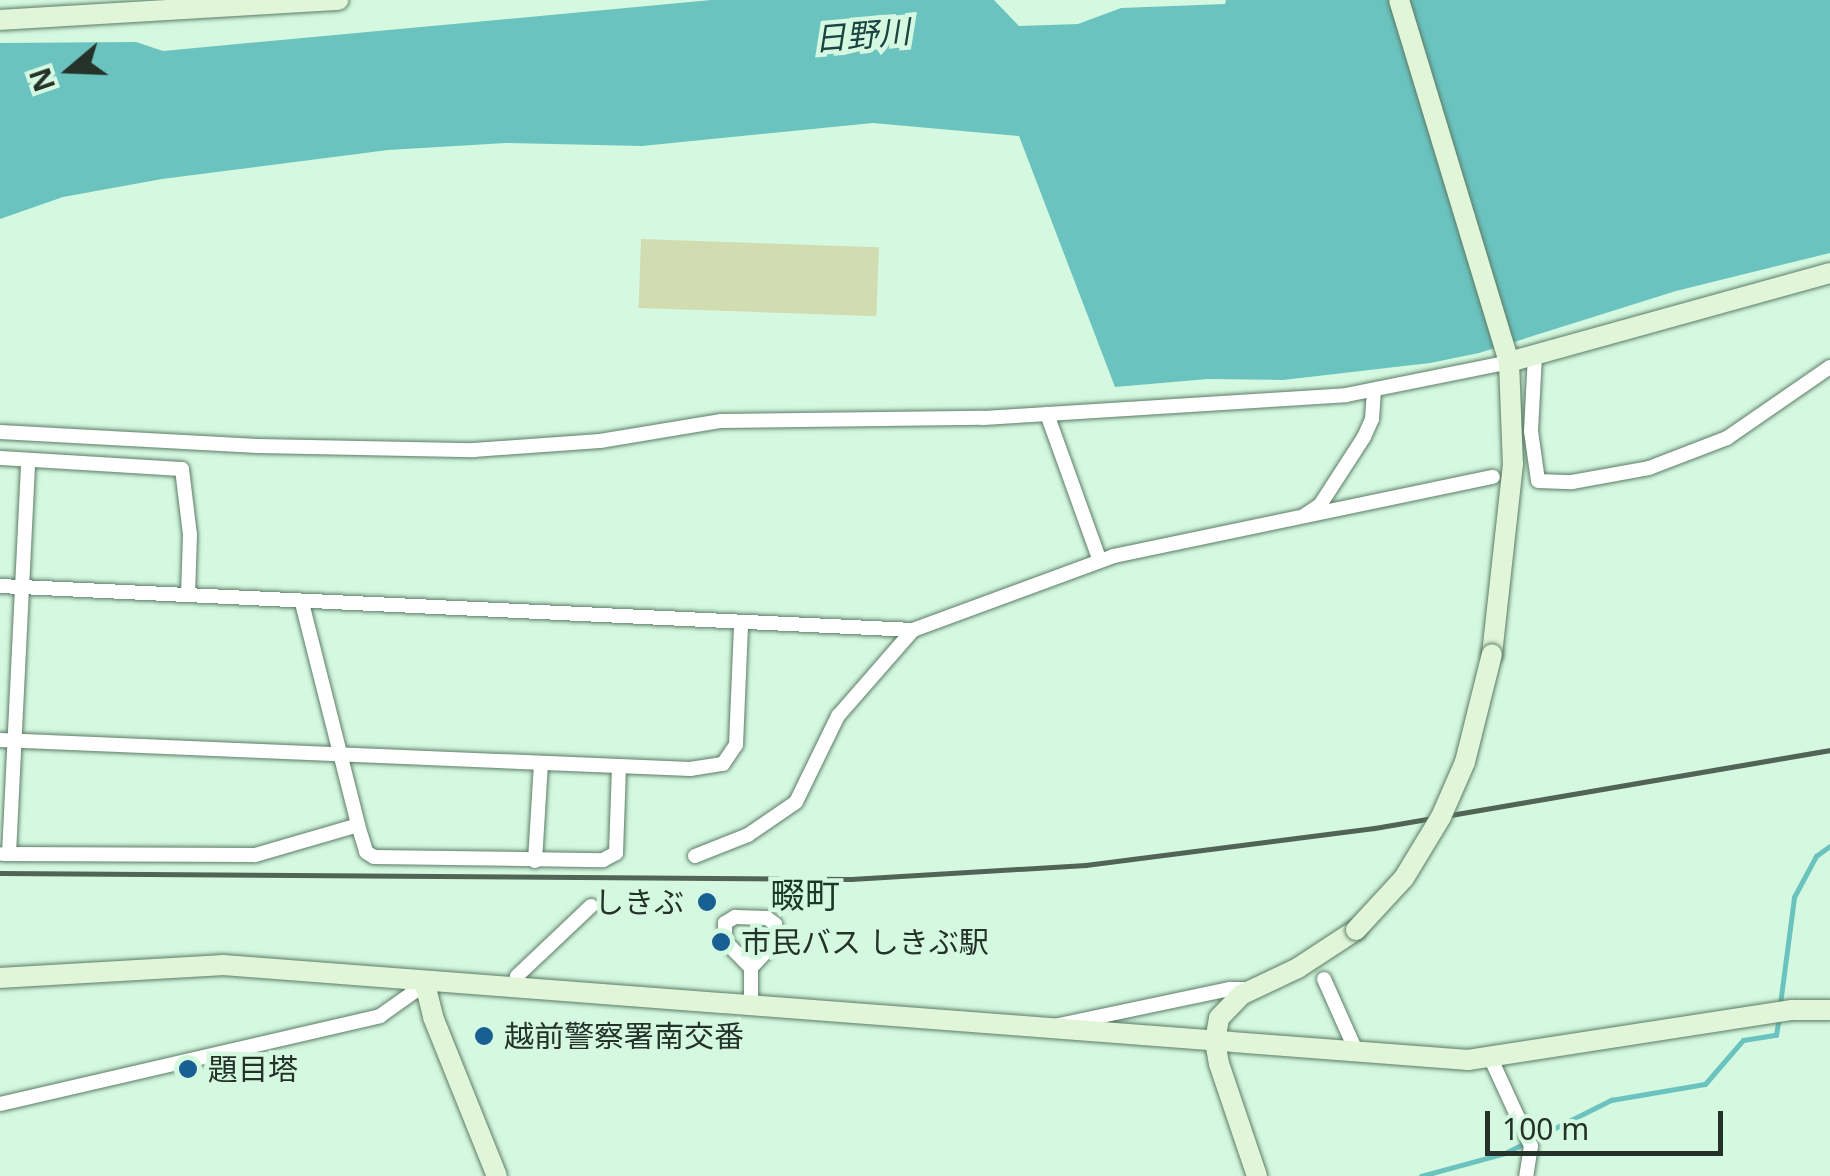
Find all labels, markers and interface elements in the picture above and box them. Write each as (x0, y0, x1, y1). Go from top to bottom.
water label: 日野川 (813, 12, 911, 58)
north arrow (20, 20, 120, 120)
text: N (20, 63, 63, 97)
district label: 畷町 (770, 874, 840, 916)
place label: しきぶ (594, 884, 684, 920)
marker: しきぶ (694, 889, 720, 915)
place label: 市民バス しきぶ駅 (741, 924, 989, 960)
marker: 市民バス しきぶ駅 (710, 931, 732, 953)
place label: 越前警察署南交番 (504, 1018, 744, 1054)
marker: 越前警察署南交番 (473, 1025, 495, 1047)
place label: 題目塔 (208, 1051, 298, 1087)
marker: 題目塔 (177, 1058, 199, 1080)
scale bar (1490, 1091, 1728, 1153)
text: 100 m (1502, 1108, 1589, 1149)

